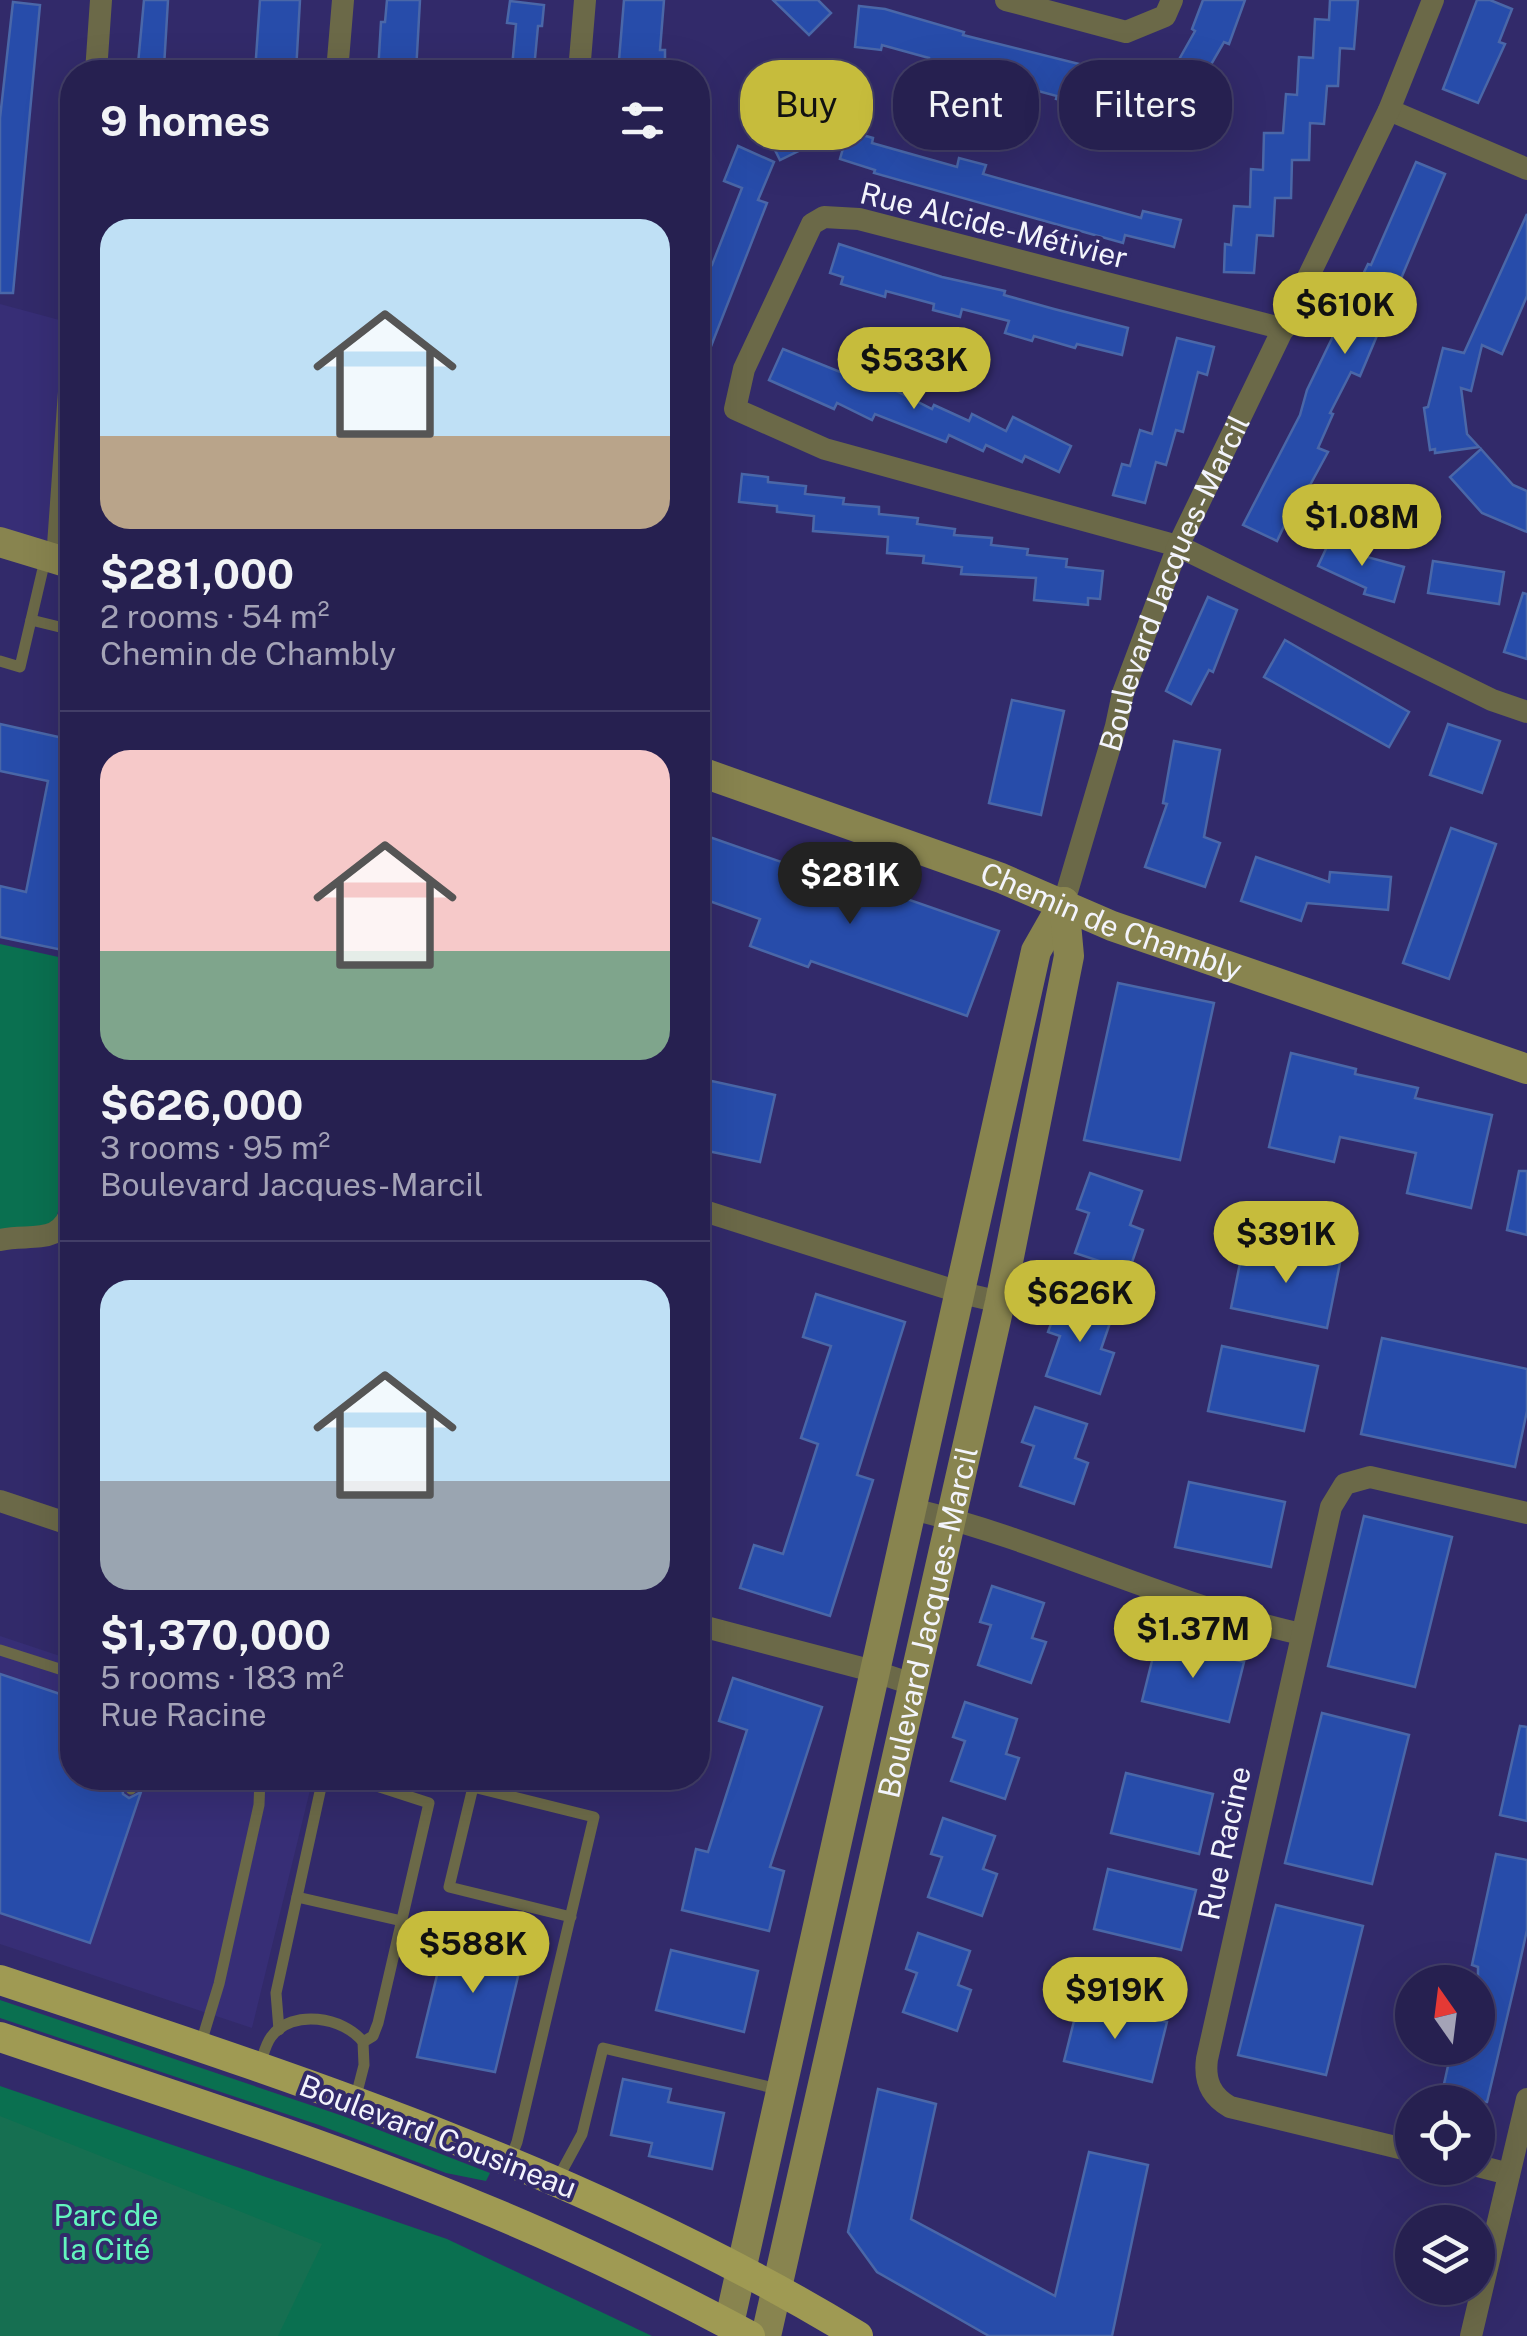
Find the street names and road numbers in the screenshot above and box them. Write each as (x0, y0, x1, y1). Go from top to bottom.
street label: Rue Alcide-Métivier (857, 174, 1131, 276)
street label: Boulevard Jacques-Marcil (1092, 409, 1257, 755)
street label: Chemin de Chambly (976, 854, 1247, 988)
street label: Boulevard Jacques-Marcil (870, 1443, 985, 1801)
street label: Rue Racine (1190, 1763, 1258, 1923)
street label: Boulevard Cousineau (294, 2067, 582, 2205)

